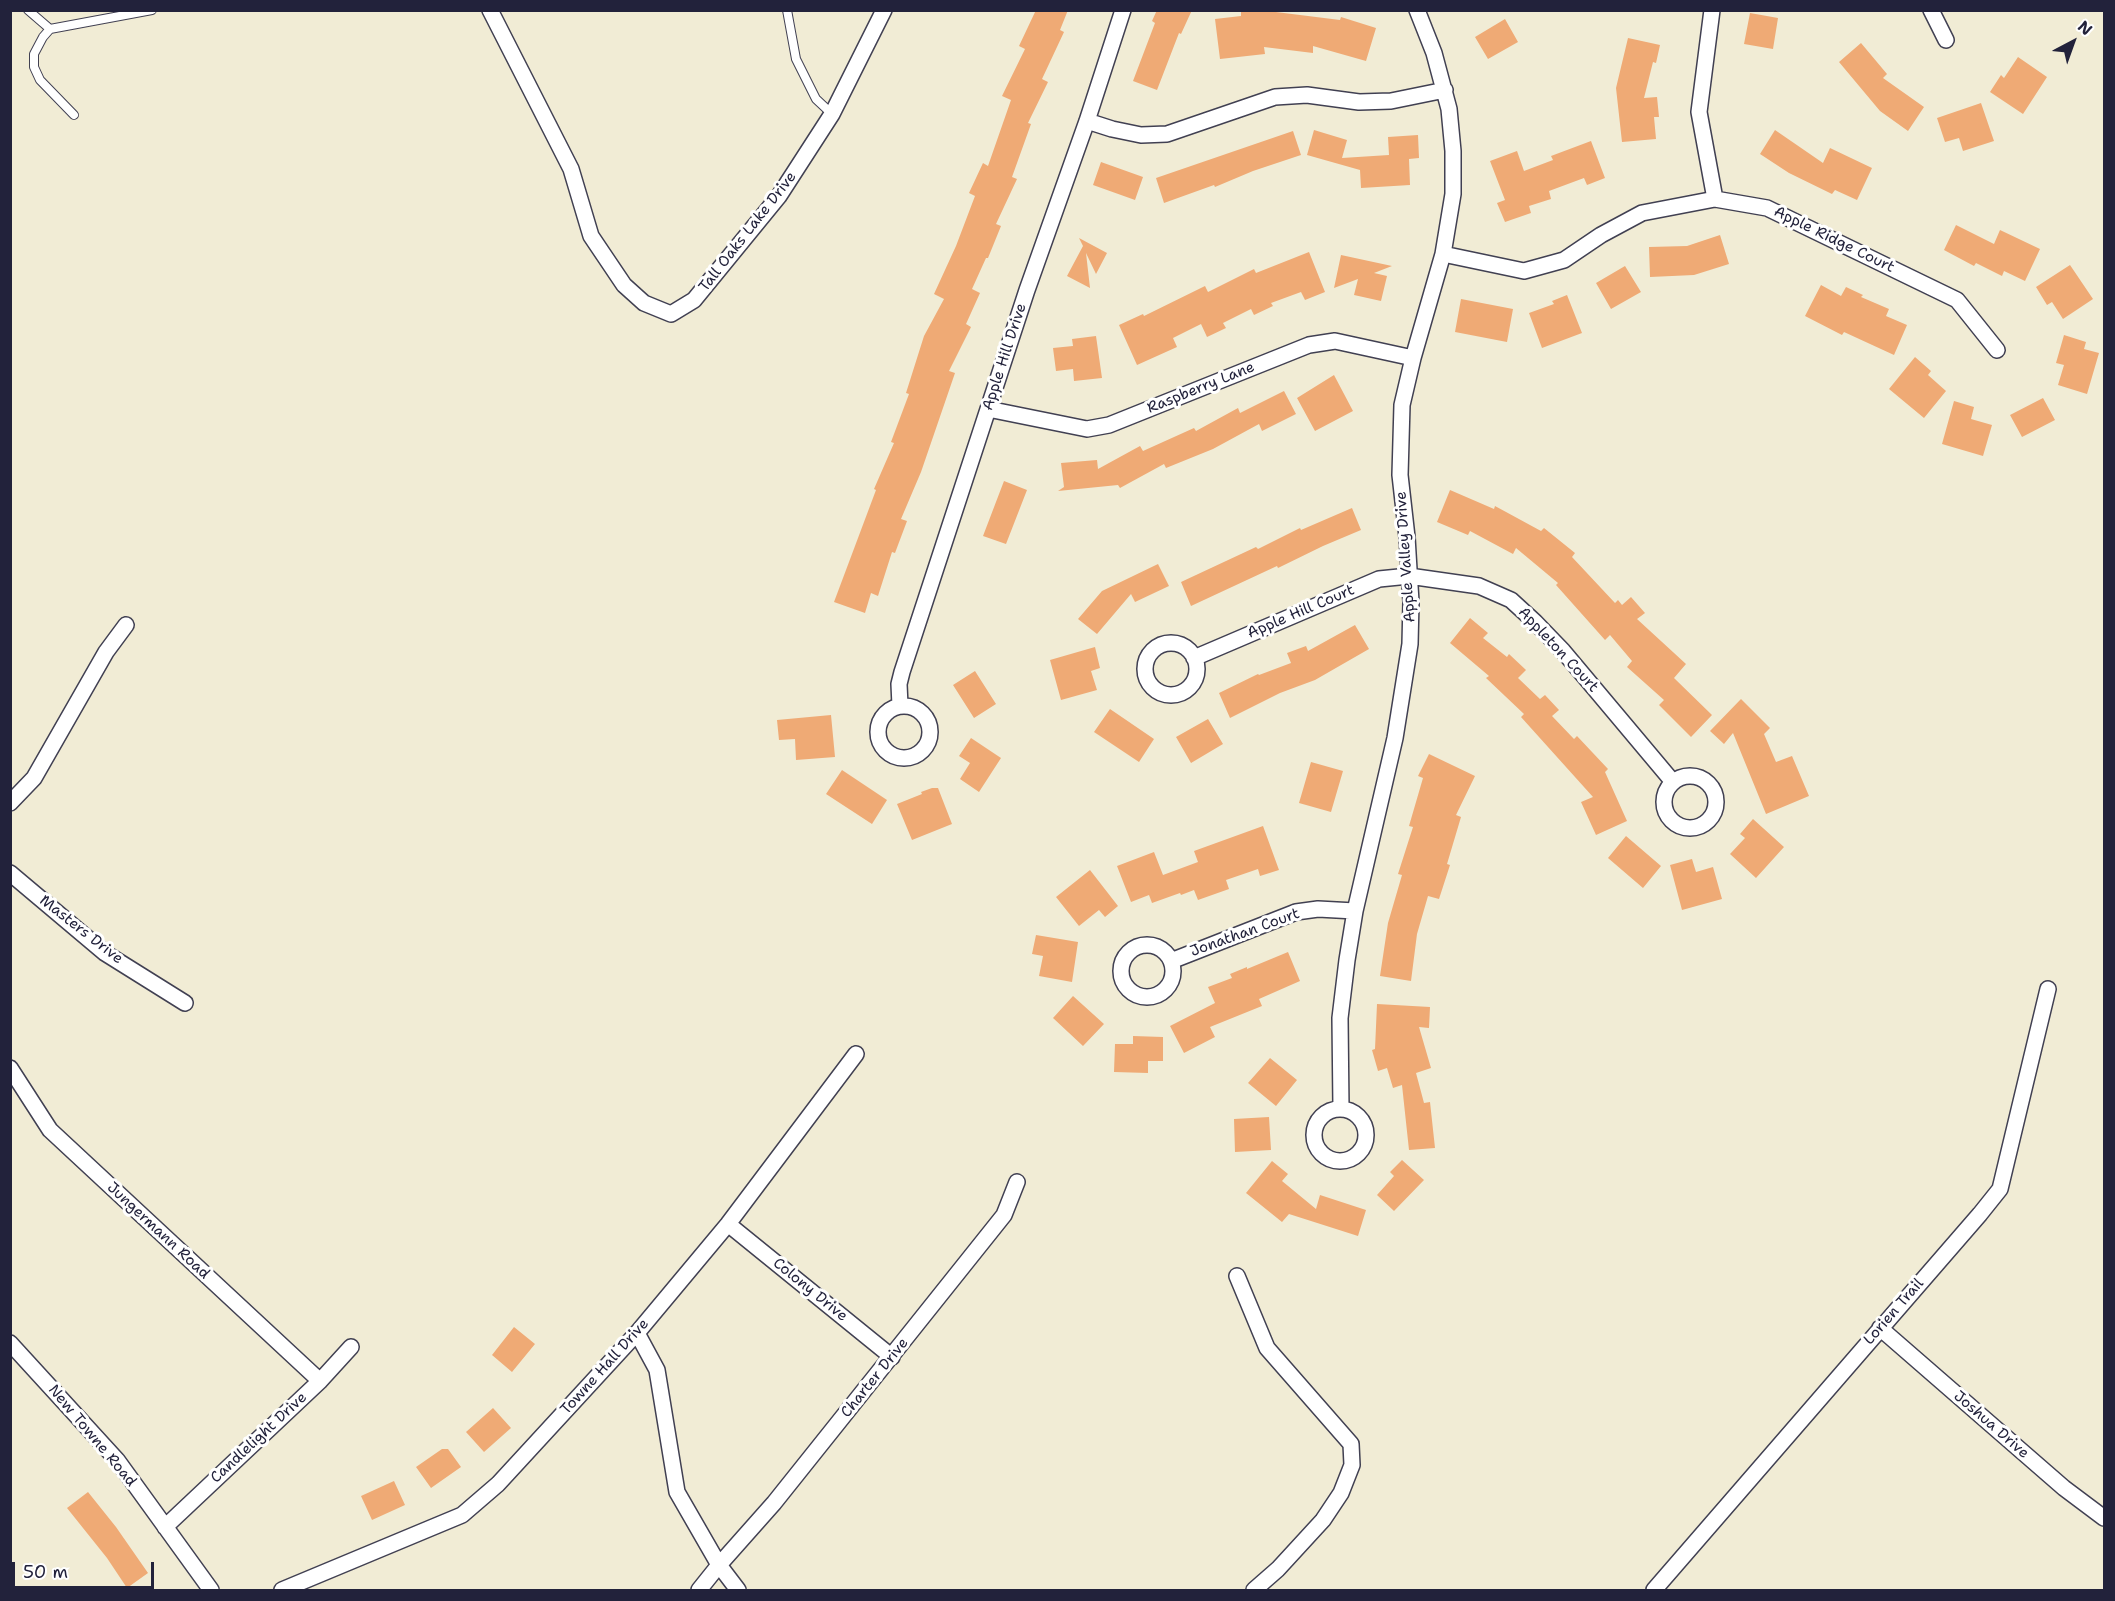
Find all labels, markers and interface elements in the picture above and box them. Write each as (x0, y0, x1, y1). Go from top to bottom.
north arrow (2043, 12, 2103, 72)
text: N (2073, 16, 2097, 40)
street label: Tall Oaks Lake Drive (695, 168, 801, 296)
street label: Apple Ridge Court (1771, 203, 1897, 277)
street label: Apple Hill Drive (979, 301, 1031, 413)
street label: Raspberry Lane (1145, 358, 1257, 418)
street label: Apple Valley Drive (1392, 491, 1420, 623)
street label: Apple Hill Court (1245, 581, 1357, 643)
street label: Appleton Court (1514, 604, 1602, 696)
street label: Masters Drive (36, 892, 126, 968)
street label: Jonathan Court (1188, 905, 1302, 961)
street label: Jungermann Road (103, 1179, 213, 1283)
street label: Colony Drive (769, 1254, 851, 1326)
street label: Lorien Trail (1860, 1275, 1928, 1349)
street label: Towne Hall Drive (557, 1315, 653, 1419)
street label: Charter Drive (837, 1335, 913, 1421)
street label: New Towne Road (44, 1381, 140, 1491)
street label: Joshua Drive (1950, 1387, 2032, 1463)
street label: Candlelight Drive (207, 1389, 311, 1487)
scale bar (15, 1550, 158, 1588)
text: 50 m (23, 1560, 68, 1584)

